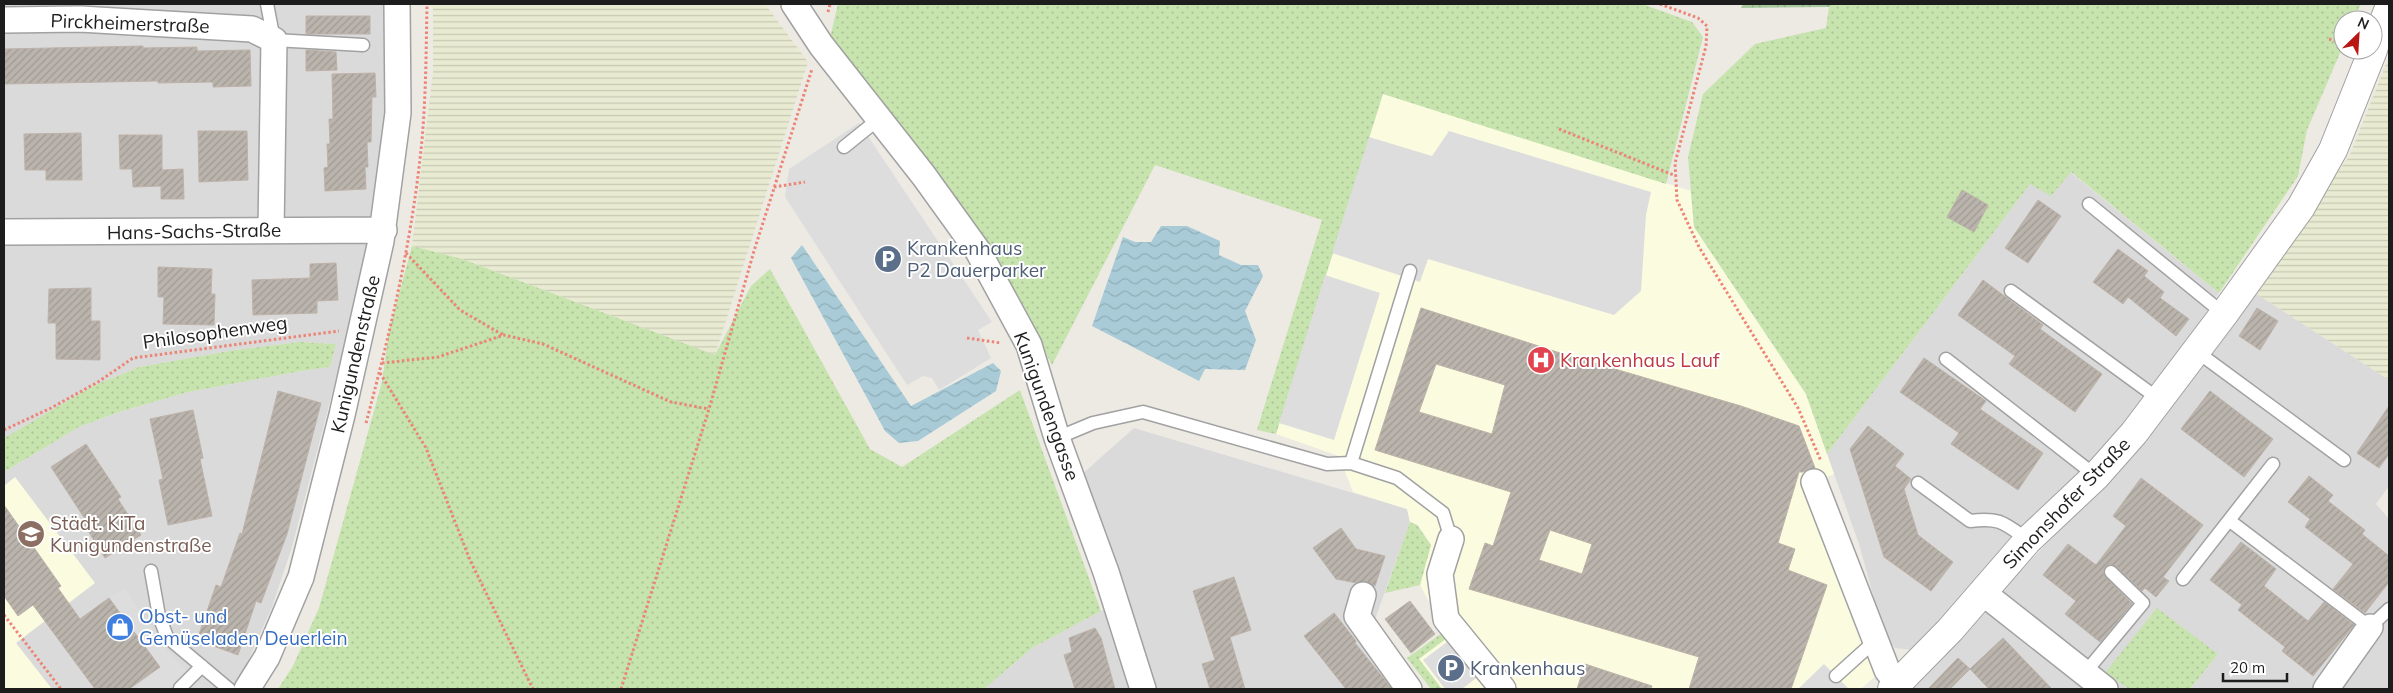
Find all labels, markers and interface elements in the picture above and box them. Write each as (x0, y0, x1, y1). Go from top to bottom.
street label: Pirckheimerstraße (50, 8, 210, 38)
north arrow (2333, 10, 2383, 60)
text: N (2355, 13, 2372, 34)
street label: Hans-Sachs-Straße (107, 217, 281, 245)
place label: Krankenhaus P2 Dauerparker (907, 236, 1046, 282)
parking icon: Krankenhaus P2 Dauerparker (873, 244, 903, 274)
street label: Kunigundenstraße (325, 273, 385, 435)
street label: Philosophenweg (141, 310, 289, 354)
street label: Kunigundengasse (1009, 328, 1085, 484)
hospital icon: Krankenhaus Lauf (1526, 345, 1556, 375)
place label: Krankenhaus Lauf (1560, 348, 1720, 372)
street label: Simonshofer Straße (1997, 432, 2135, 574)
place label: Städt. KiTa Kunigundenstraße (50, 511, 211, 557)
school or university icon: Städt. KiTa Kunigundenstraße (16, 519, 46, 549)
place label: Obst- und Gemüseladen Deuerlein (139, 604, 348, 650)
shop icon: Obst- und Gemüseladen Deuerlein (105, 612, 135, 642)
scale bar (2223, 650, 2287, 682)
parking icon: Krankenhaus (1436, 653, 1466, 683)
place label: Krankenhaus (1470, 656, 1585, 680)
text: 20 m (2230, 658, 2265, 677)

